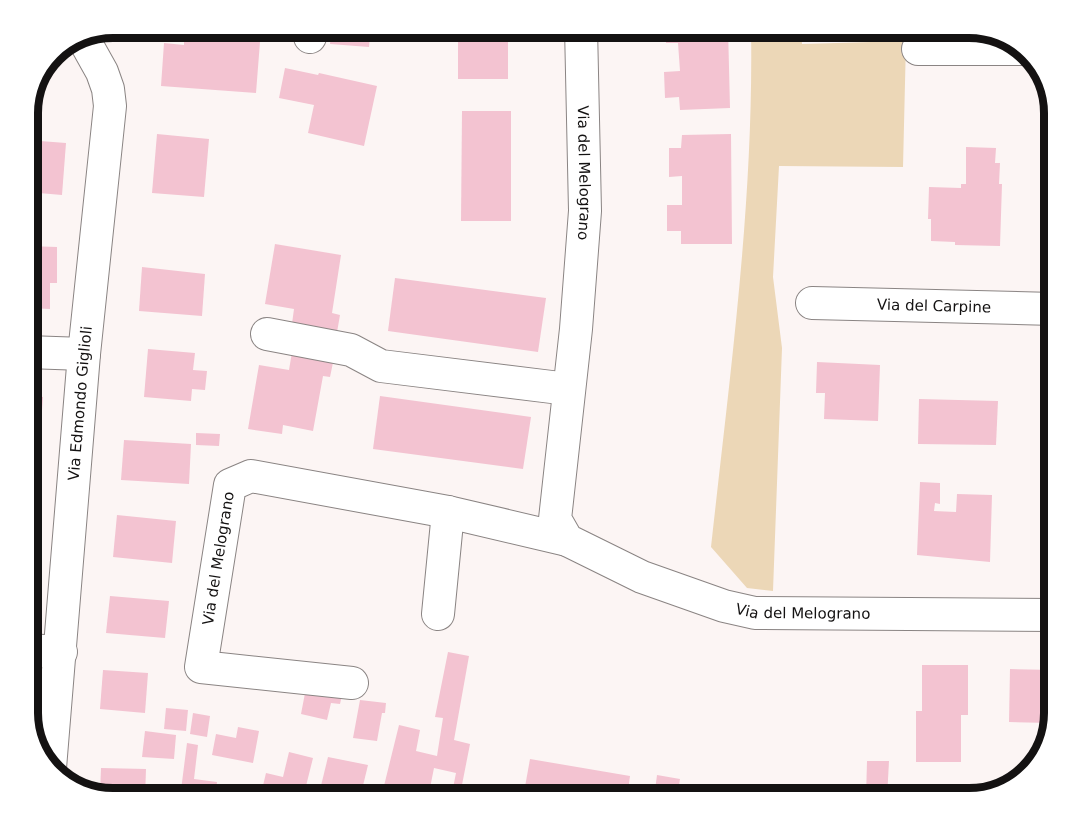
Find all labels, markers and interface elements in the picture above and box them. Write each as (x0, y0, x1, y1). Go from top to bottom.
street label: Via del Melograno (574, 105, 594, 241)
street label: Via del Carpine (877, 296, 991, 316)
street label: Via Edmondo Giglioli (65, 325, 96, 481)
street label: Via del Melograno (199, 490, 238, 626)
street label: Via del Melograno (734, 600, 870, 623)

